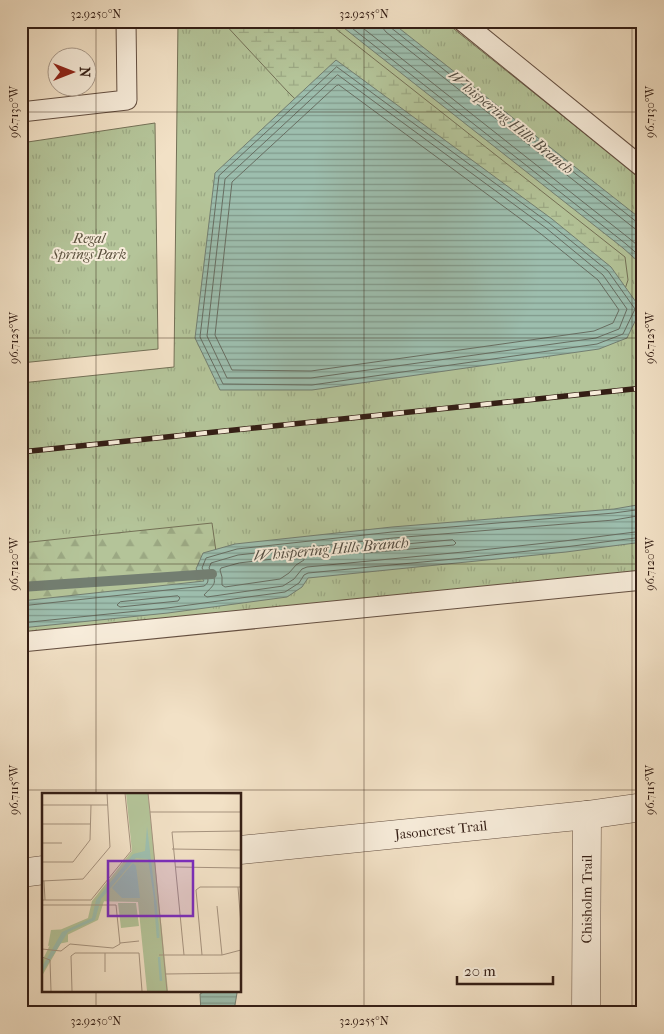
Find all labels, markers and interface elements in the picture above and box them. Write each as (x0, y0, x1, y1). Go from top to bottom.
text: 32.9250°N (71, 7, 121, 21)
text: 32.9255°N (339, 7, 389, 21)
north arrow (48, 48, 98, 98)
water label: Whispering Hills Branch (445, 66, 577, 178)
text: N (76, 67, 93, 78)
text: 96.7130°W (7, 85, 21, 138)
text: 96.7130°W (643, 85, 657, 138)
park label: Regal Springs Park (51, 230, 126, 263)
text: 96.7125°W (7, 311, 21, 364)
text: 96.7125°W (643, 311, 657, 364)
water label: Whispering Hills Branch (253, 533, 409, 565)
text: 96.7120°W (7, 536, 21, 591)
text: 96.7120°W (643, 536, 657, 591)
text: 96.7115°W (7, 764, 21, 815)
text: 96.7115°W (643, 764, 657, 815)
inset map (42, 793, 241, 992)
street label: Jasoncrest Trail (393, 817, 488, 843)
street label: Chisholm Trail (578, 854, 596, 943)
scale bar (457, 954, 553, 986)
text: 20 m (464, 962, 496, 980)
text: 32.9250°N (71, 1014, 121, 1028)
text: 32.9255°N (339, 1014, 389, 1028)

